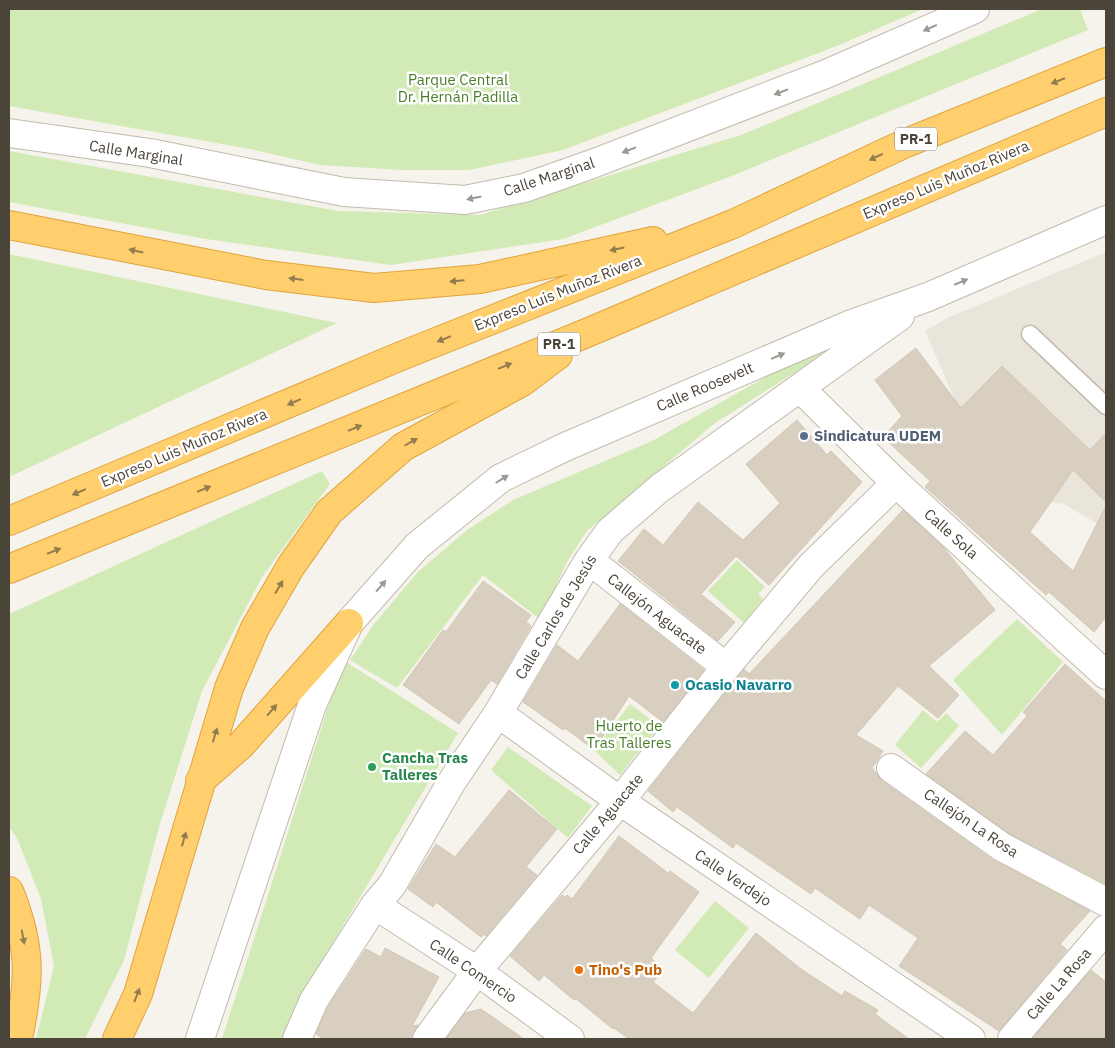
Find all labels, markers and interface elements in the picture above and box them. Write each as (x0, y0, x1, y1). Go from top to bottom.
one-way arrow (923, 25, 937, 33)
park label: Parque Central Dr. Hernán Padilla (398, 70, 518, 106)
one-way arrow (1051, 78, 1066, 85)
one-way arrow (774, 88, 788, 96)
road number: PR-1 (895, 128, 937, 150)
street label: Calle Marginal (88, 136, 184, 169)
street label: Expreso Luis Muñoz Rivera (860, 136, 1032, 223)
one-way arrow (622, 146, 636, 154)
street label: Calle Marginal (501, 153, 597, 200)
one-way arrow (869, 153, 883, 161)
one-way arrow (467, 194, 482, 202)
one-way arrow (609, 245, 624, 253)
one-way arrow (128, 247, 143, 255)
street label: Expreso Luis Muñoz Rivera (471, 250, 644, 335)
one-way arrow (287, 275, 303, 283)
one-way arrow (449, 277, 465, 285)
one-way arrow (954, 278, 968, 286)
road number: PR-1 (538, 332, 580, 356)
one-way arrow (436, 336, 451, 344)
one-way arrow (771, 351, 785, 359)
street label: Calle Roosevelt (653, 358, 756, 416)
one-way arrow (498, 362, 513, 370)
one-way arrow (287, 398, 301, 406)
street label: Expreso Luis Muñoz Rivera (98, 404, 270, 491)
one-way arrow (348, 423, 362, 431)
place label: Sindicatura UDEM (814, 426, 941, 445)
marker: Sindicatura UDEM (798, 430, 810, 442)
one-way arrow (404, 438, 418, 447)
one-way arrow (495, 474, 509, 483)
one-way arrow (197, 485, 212, 493)
one-way arrow (72, 489, 87, 497)
street label: Calle Sola (920, 504, 982, 563)
one-way arrow (47, 546, 61, 554)
street label: Calle Carlos de Jesús (511, 551, 600, 683)
street label: Callejón Aguacate (604, 569, 711, 658)
one-way arrow (275, 580, 284, 593)
one-way arrow (375, 581, 387, 593)
place label: Ocasio Navarro (685, 675, 792, 694)
marker: Ocasio Navarro (669, 679, 681, 691)
one-way arrow (266, 705, 278, 717)
park label: Huerto de Tras Talleres (586, 716, 672, 752)
one-way arrow (211, 727, 219, 742)
place label: Cancha Tras Talleres (382, 748, 468, 784)
marker: Cancha Tras Talleres (366, 761, 378, 773)
street label: Calle Aguacate (568, 769, 647, 858)
street label: Callejón La Rosa (920, 784, 1022, 861)
one-way arrow (180, 831, 188, 846)
street label: Calle Verdejo (691, 845, 775, 910)
one-way arrow (20, 929, 28, 945)
street label: Calle Comercio (426, 934, 521, 1007)
street label: Calle La Rosa (1022, 944, 1095, 1024)
place label: Tino's Pub (589, 960, 662, 979)
marker: Tino's Pub (573, 964, 585, 976)
one-way arrow (133, 987, 141, 1002)

